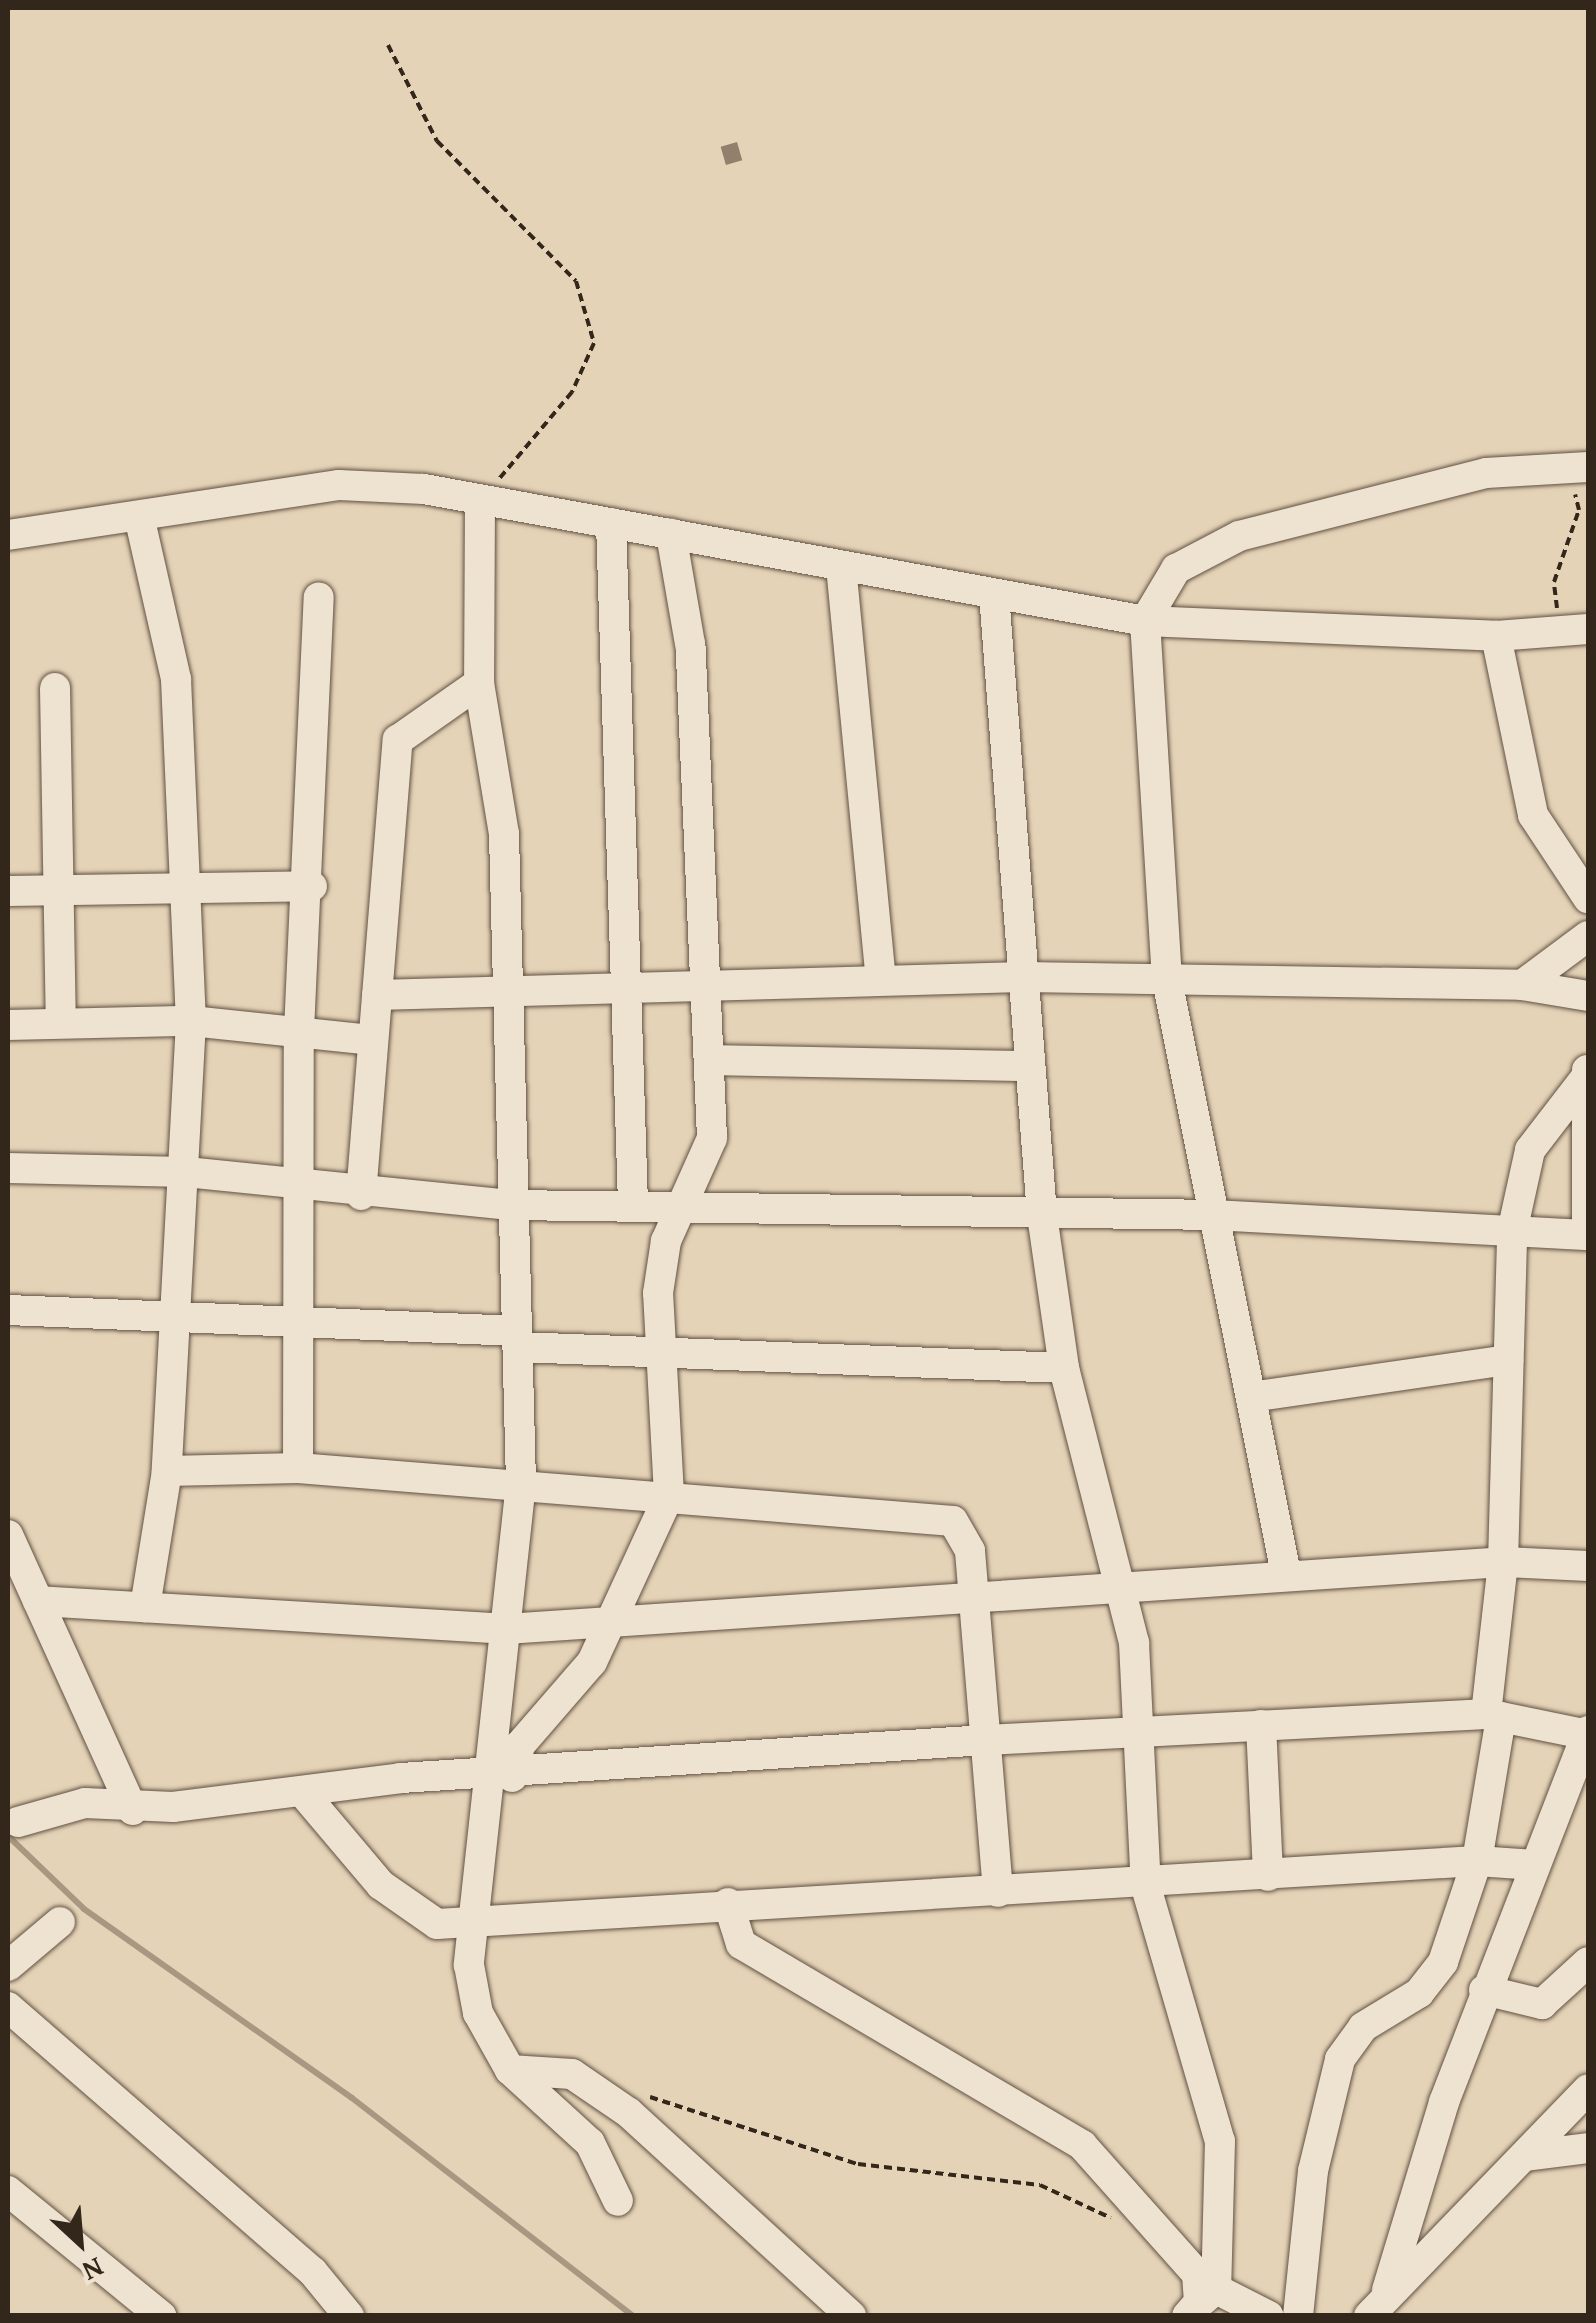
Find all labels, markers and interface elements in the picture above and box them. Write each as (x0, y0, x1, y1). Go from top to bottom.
north arrow (30, 2193, 130, 2293)
text: N (76, 2248, 111, 2293)

